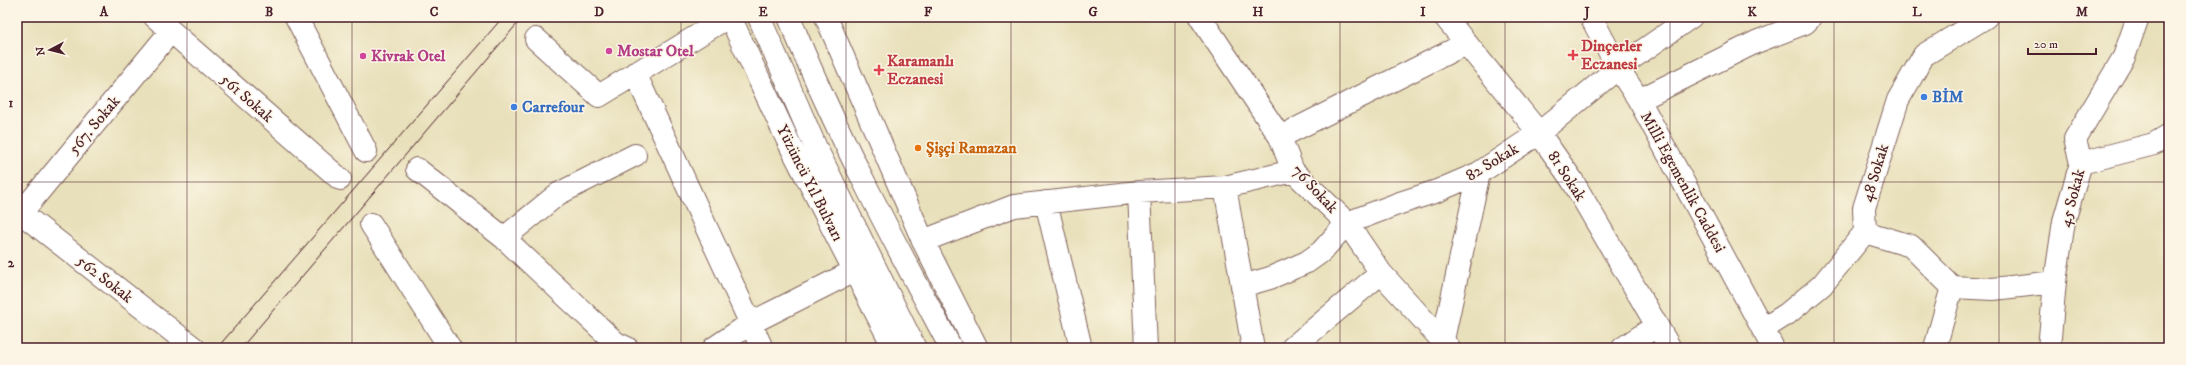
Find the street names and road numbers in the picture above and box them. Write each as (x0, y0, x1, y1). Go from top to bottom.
street label: 561 Sokak (216, 69, 278, 127)
street label: 567. Sokak (64, 91, 124, 158)
street label: Milli Egemenlik Caddesi (1636, 108, 1730, 256)
street label: Yüzüncü Yıl Bulvarı (772, 122, 848, 244)
street label: 82 Sokak (1462, 138, 1522, 186)
street label: 48 Sokak (1857, 142, 1893, 204)
street label: 81 Sokak (1543, 147, 1591, 205)
street label: 76 Sokak (1288, 161, 1342, 217)
street label: 45 Sokak (2055, 167, 2089, 229)
street label: 562 Sokak (73, 251, 137, 307)

